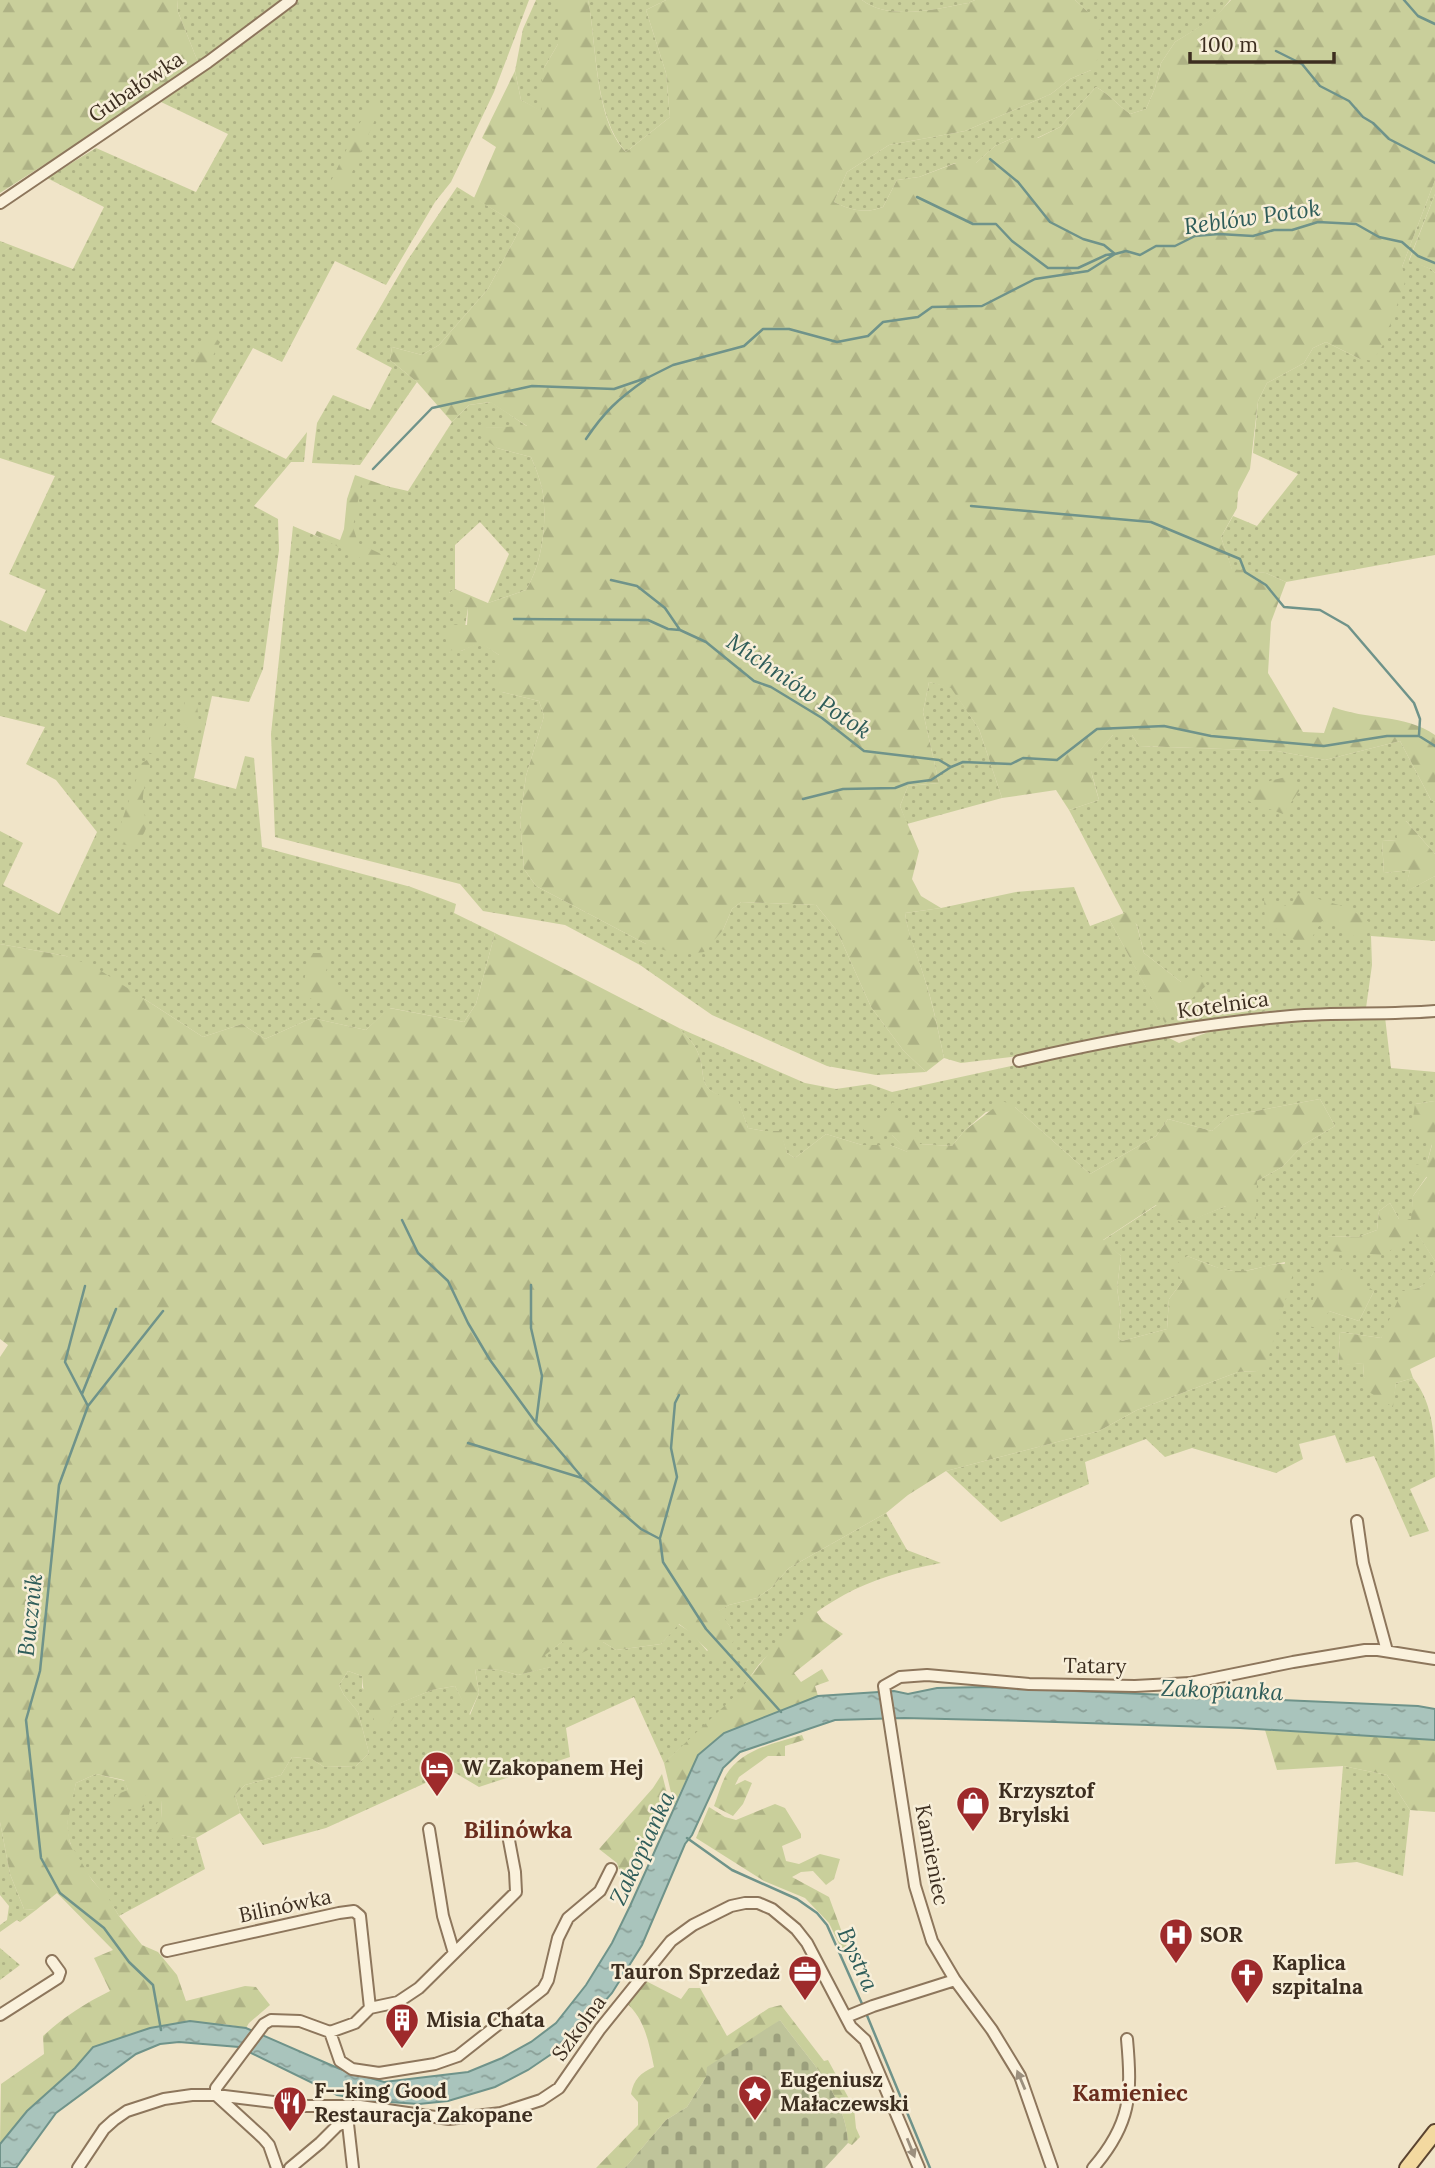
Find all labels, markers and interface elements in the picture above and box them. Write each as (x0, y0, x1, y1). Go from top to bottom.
scale bar (1190, 21, 1334, 65)
text: 100 m (1200, 31, 1258, 58)
street label: Gubałówka (83, 45, 189, 128)
water label: Reblów Potok (1182, 193, 1322, 240)
water label: Michniów Potok (721, 627, 877, 745)
street label: Kotelnica (1175, 985, 1271, 1024)
water label: Bucznik (11, 1572, 48, 1658)
street label: Tatary (1063, 1651, 1127, 1680)
water label: Zakopianka (1160, 1673, 1284, 1706)
hotel icon: W Zakopanem Hej (418, 1749, 456, 1798)
place label: W Zakopanem Hej (462, 1754, 644, 1781)
place label: Krzysztof Brylski (998, 1777, 1096, 1828)
shop icon: Krzysztof Brylski (954, 1784, 992, 1833)
water label: Zakopianka (603, 1786, 681, 1909)
street label: Kamieniec (909, 1802, 956, 1908)
district label: Bilinówka (464, 1815, 572, 1844)
street label: Bilinówka (236, 1882, 334, 1929)
hospital icon: SOR (1157, 1916, 1195, 1965)
place label: SOR (1200, 1921, 1243, 1948)
water label: Bystra (832, 1922, 885, 1996)
place label: Kaplica szpitalna (1272, 1949, 1363, 2000)
office icon: Tauron Sprzedaż (786, 1953, 824, 2002)
church icon: Kaplica szpitalna (1228, 1956, 1266, 2005)
place label: Tauron Sprzedaż (611, 1958, 780, 1985)
street label: Szkolna (546, 1989, 612, 2066)
building icon: Misia Chata (383, 2001, 421, 2050)
place label: Misia Chata (426, 2006, 545, 2033)
place label: Eugeniusz Małaczewski (780, 2066, 909, 2117)
one-way arrow (1015, 2069, 1026, 2090)
place icon: Eugeniusz Małaczewski (736, 2073, 774, 2122)
place label: F--king Good Restauracja Zakopane (314, 2077, 533, 2128)
district label: Kamieniec (1072, 2078, 1188, 2107)
restaurant icon: F--king Good Restauracja Zakopane (271, 2084, 309, 2133)
one-way arrow (905, 2138, 916, 2159)

